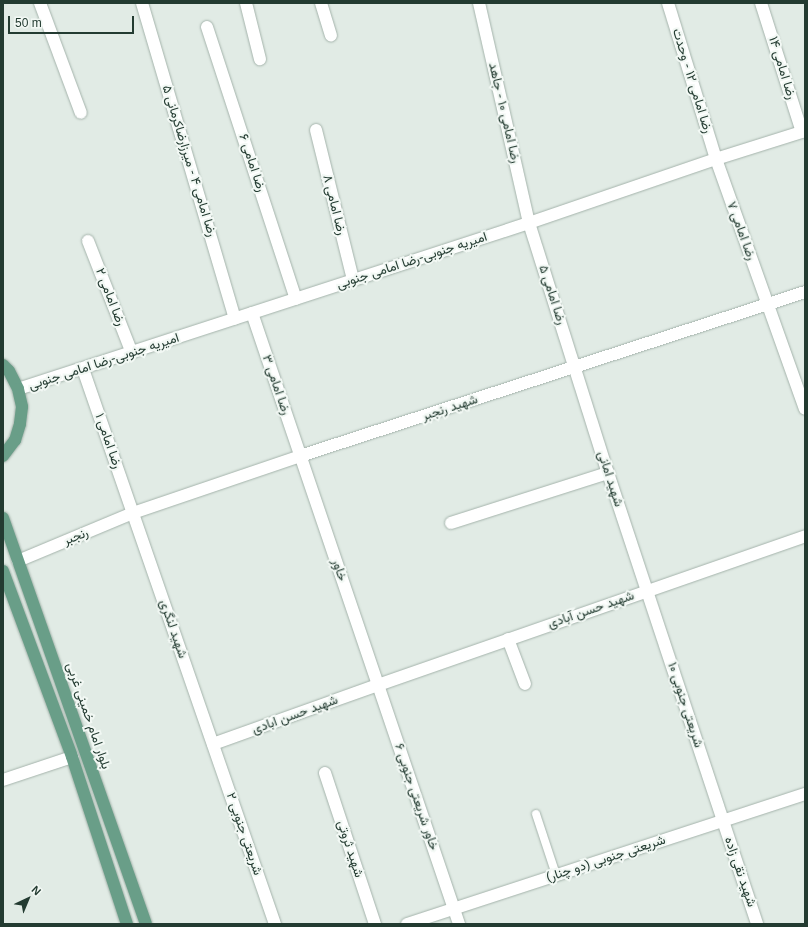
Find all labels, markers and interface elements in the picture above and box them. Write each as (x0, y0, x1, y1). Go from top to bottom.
scale bar (10, 8, 136, 34)
text: 50 m (15, 16, 42, 30)
street label: رضا امامی ۱۲ - وحدت (669, 27, 715, 135)
street label: رضا امامی ۱۴ (765, 35, 799, 101)
street label: رضا امامی ۱۰ - جاهد (485, 61, 523, 165)
street label: رضا امامی ۴ - میرزارضاکرمانی ۵ (158, 83, 220, 239)
street label: رضا امامی ۶ (235, 132, 269, 194)
street label: رضا امامی ۸ (319, 173, 349, 237)
street label: رضا امامی ۷ (723, 199, 759, 263)
street label: امیریه جنوبی-رضا امامی جنوبی (335, 229, 489, 293)
street label: رضا امامی ۵ (535, 263, 569, 327)
street label: رضا امامی ۲ (92, 266, 128, 328)
street label: امیریه جنوبی-رضا امامی جنوبی (27, 330, 181, 394)
street label: رضا امامی ۳ (258, 353, 294, 417)
street label: شهید رنجبر (420, 392, 480, 424)
street label: رضا امامی ۱ (91, 411, 125, 471)
street label: شهید امانی (594, 449, 626, 509)
street label: رنجبر (61, 525, 91, 549)
street label: خاور (328, 557, 350, 583)
street label: شهید حسن آبادی (546, 588, 636, 632)
street label: شهید لنگری (156, 598, 190, 660)
street label: شریعتی جنوبی ۱۰ (664, 660, 706, 750)
street label: بلوار امام خمینی غربی (62, 661, 114, 771)
street label: شهید حسن ابادی (250, 692, 340, 738)
street label: خاور شریعتی جنوبی ۶ (390, 742, 442, 852)
street label: شریعتی جنوبی ۲ (223, 791, 265, 877)
street label: شهید ثروتی (333, 819, 367, 879)
street label: شریعتی جنوبی (دو چنار) (544, 832, 668, 886)
street label: شهید نقی زاده (721, 835, 759, 909)
north arrow (8, 879, 48, 919)
text: N (29, 883, 43, 897)

